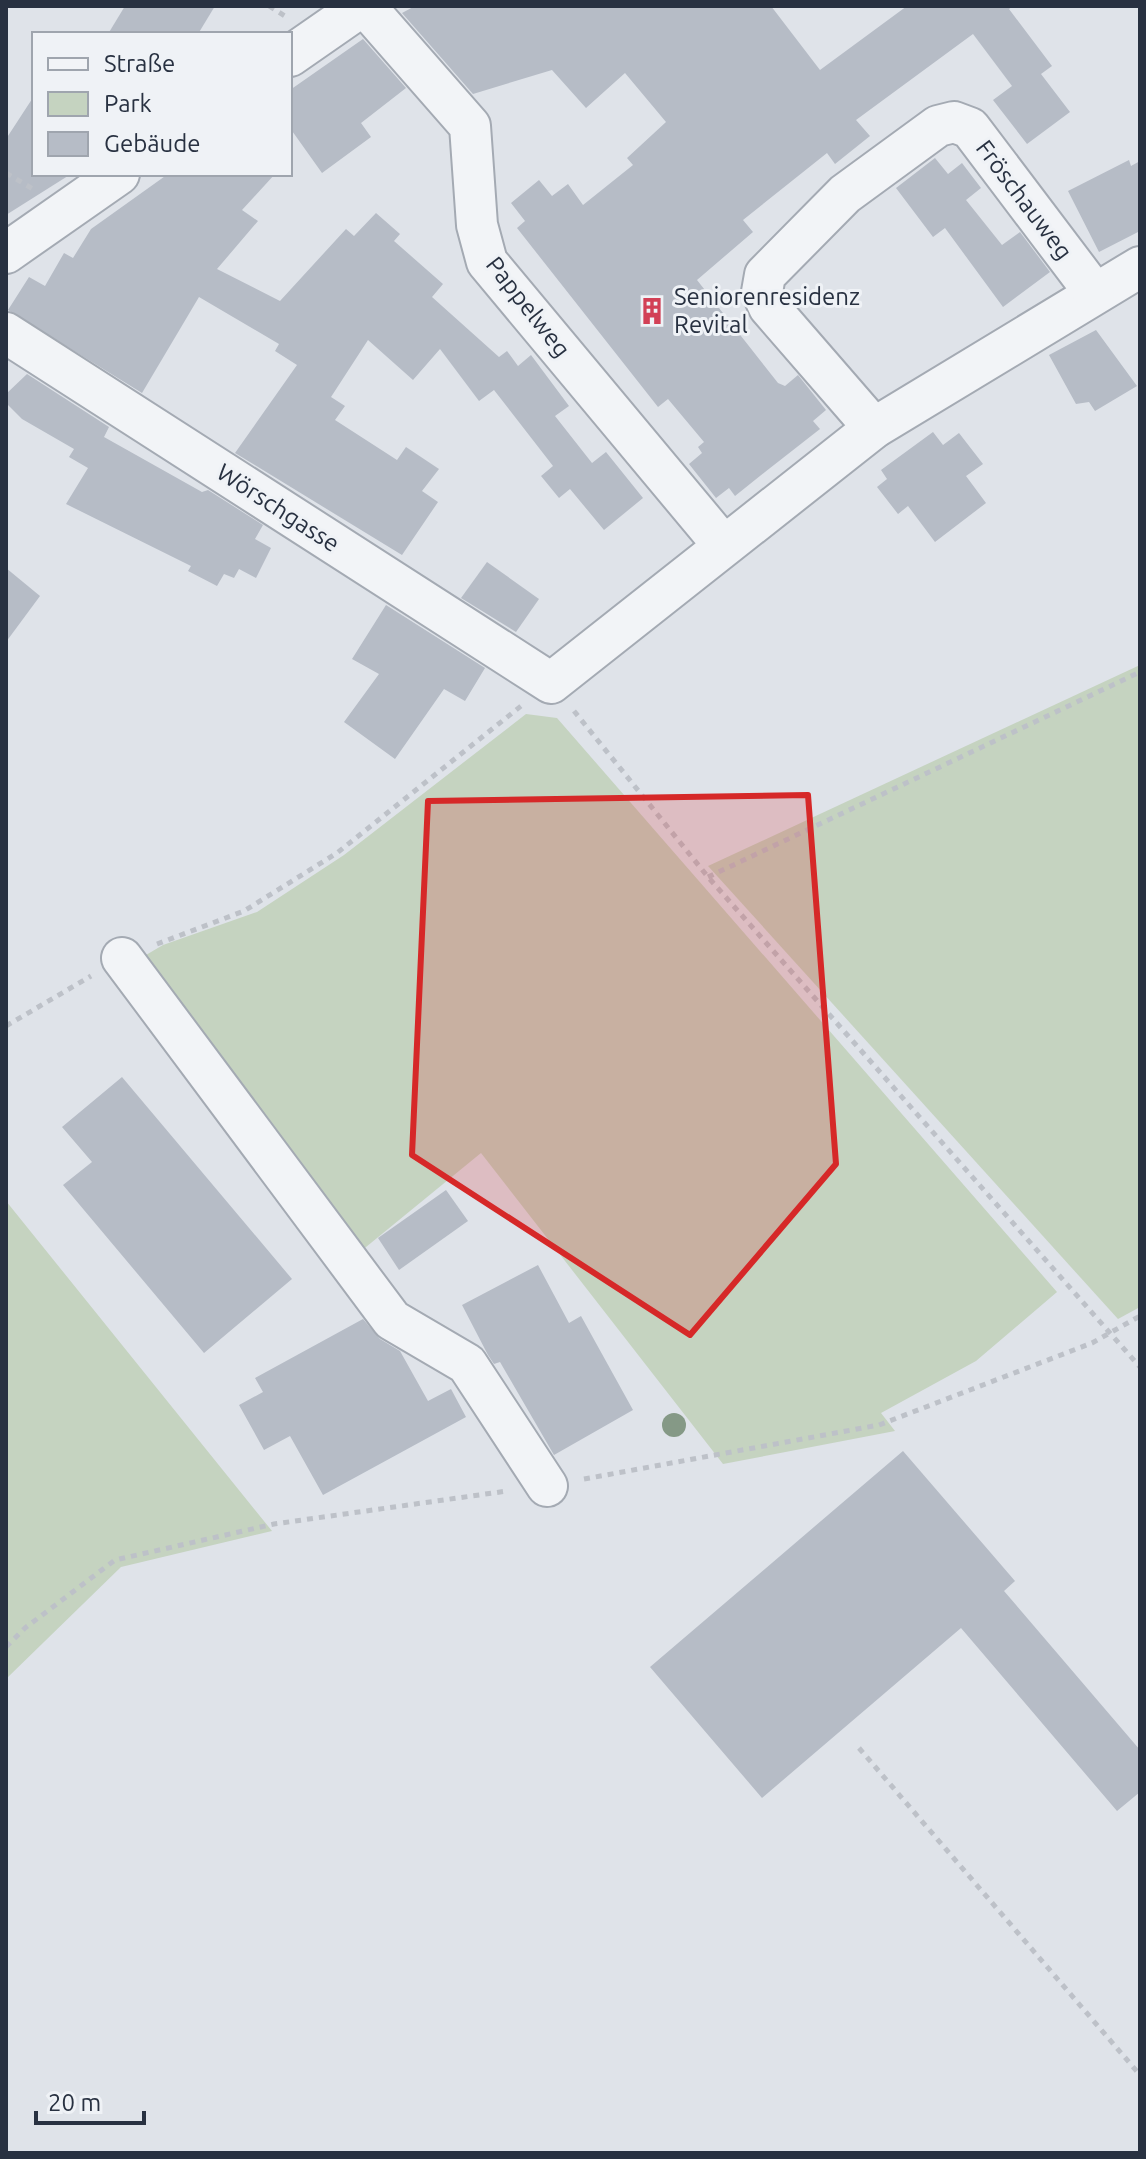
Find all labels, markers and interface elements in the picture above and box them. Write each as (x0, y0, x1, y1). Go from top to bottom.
legend (32, 32, 292, 176)
text: Straße (104, 50, 175, 77)
text: Park (104, 90, 152, 117)
text: Gebäude (104, 130, 201, 157)
street label: Fröschauweg (971, 135, 1078, 265)
street label: Pappelweg (481, 251, 576, 362)
place label: Seniorenresidenz Revital (674, 283, 860, 338)
building icon: Seniorenresidenz Revital (637, 296, 667, 326)
street label: Wörschgasse (212, 458, 345, 557)
scale bar (36, 2075, 144, 2125)
text: 20 m (48, 2089, 101, 2116)

